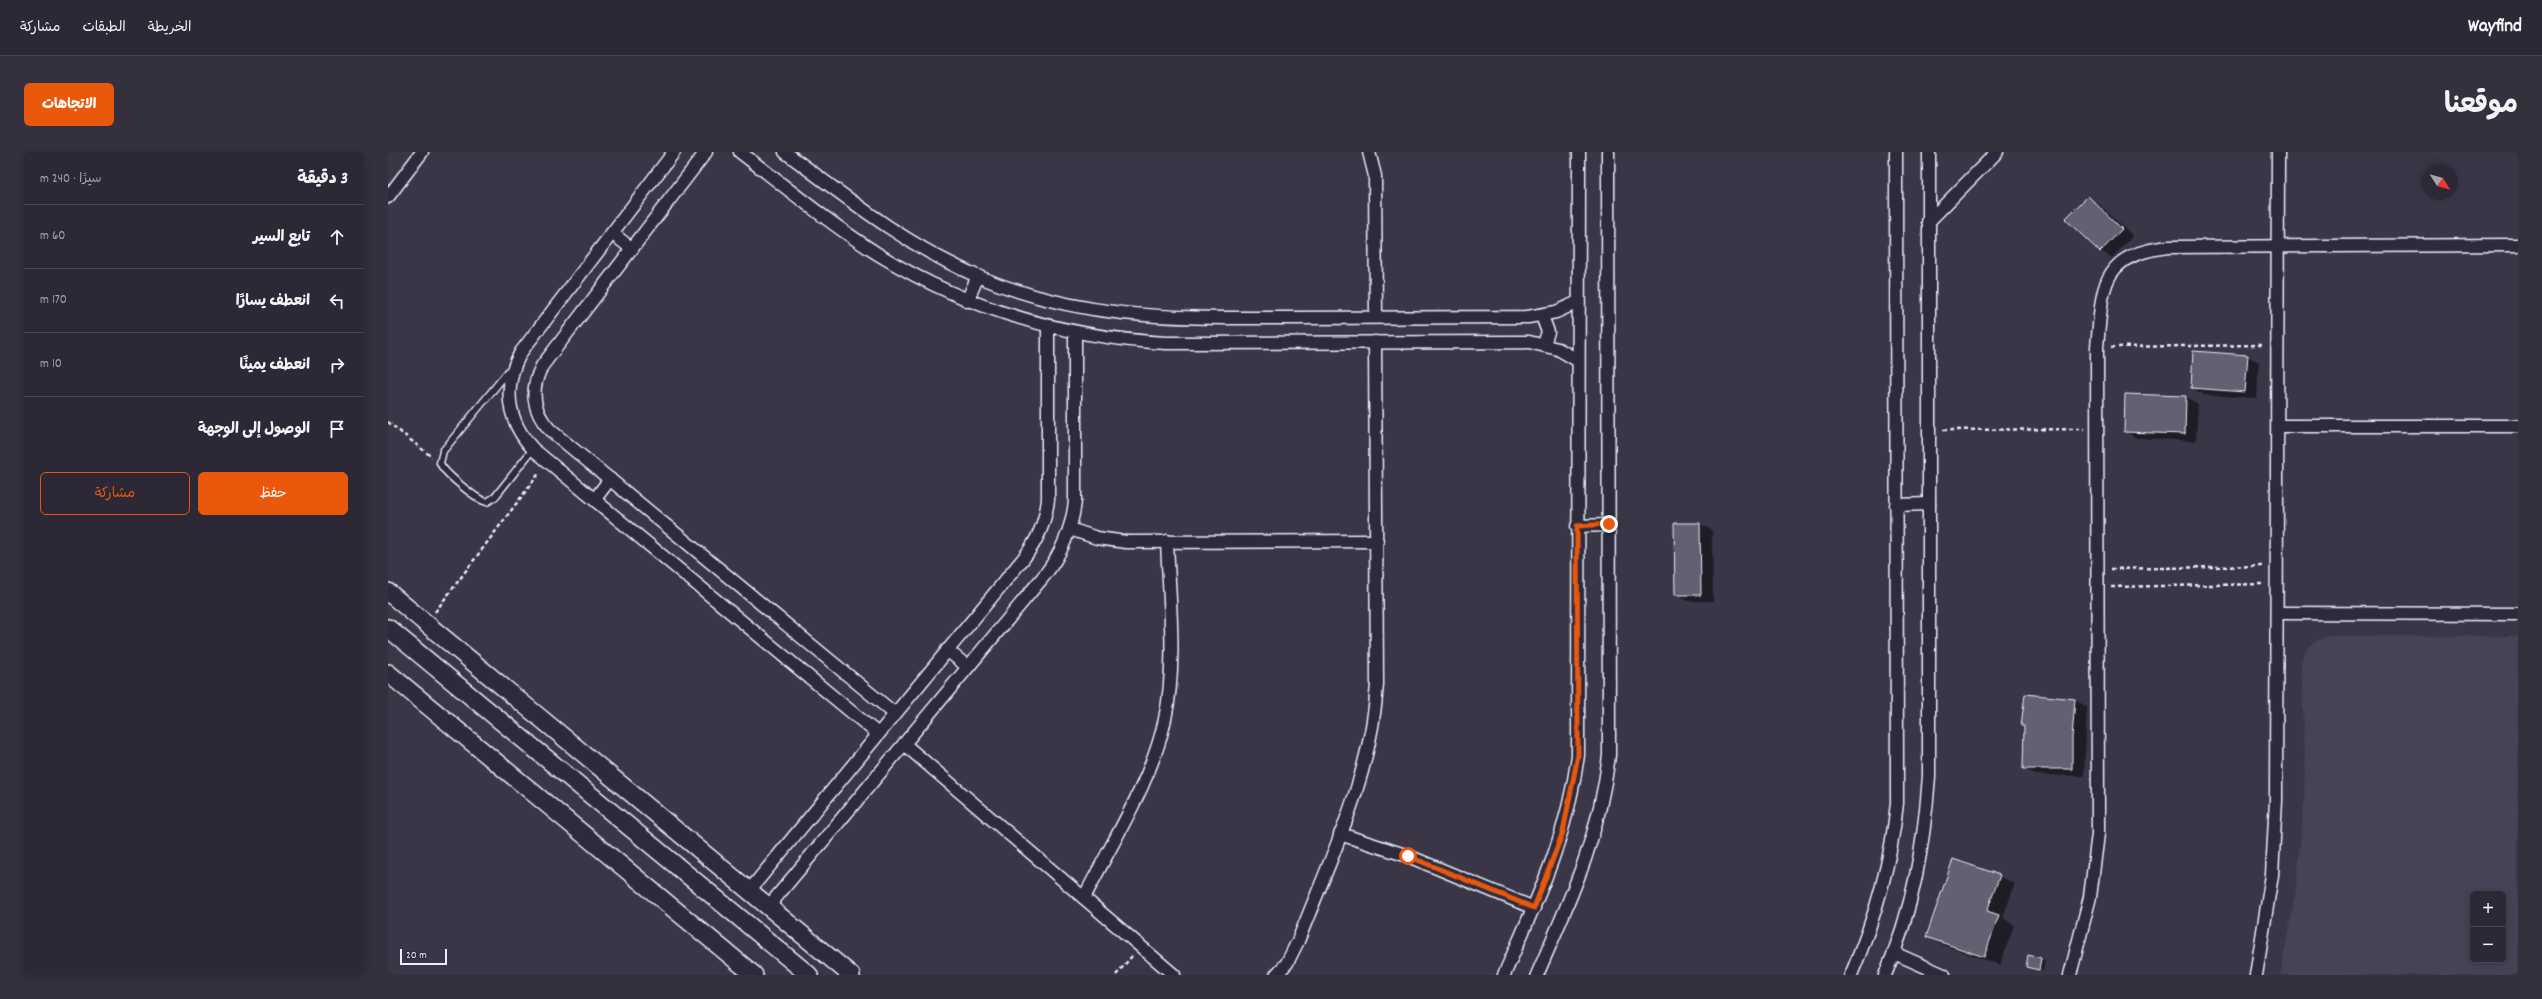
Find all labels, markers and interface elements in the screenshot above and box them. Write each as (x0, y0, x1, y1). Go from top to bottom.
text: Wayfind (2468, 14, 2522, 41)
text: مشاركة (20, 18, 60, 38)
text: الطبقات (82, 18, 126, 38)
text: الخريطة (148, 18, 191, 38)
button: الاتجاهات (24, 83, 114, 126)
text: موقعنا (2444, 87, 2518, 127)
north arrow (2422, 164, 2458, 200)
text: 3 دقيقة (297, 168, 348, 192)
text: سيرًا · 240 m (40, 170, 102, 189)
icon: ahead (326, 226, 348, 248)
text: 60 m (40, 227, 65, 246)
text: تابع السير (253, 227, 310, 249)
icon: left (326, 290, 348, 312)
text: 170 m (40, 291, 67, 310)
text: انعطف يسارًا (236, 291, 310, 313)
icon: right (326, 354, 348, 376)
text: 10 m (40, 355, 62, 374)
text: انعطف يمينًا (240, 355, 310, 377)
icon: arrive (326, 418, 348, 440)
text: الوصول إلى الوجهة (198, 419, 310, 441)
button: مشاركة (40, 472, 190, 515)
button: حفظ (198, 472, 348, 515)
route end (1600, 515, 1618, 533)
route start (1399, 847, 1417, 865)
map controls (2470, 891, 2506, 963)
button: + (2470, 891, 2506, 927)
button: − (2470, 927, 2506, 963)
scale bar (400, 947, 447, 966)
text: 20 m (406, 948, 427, 964)

